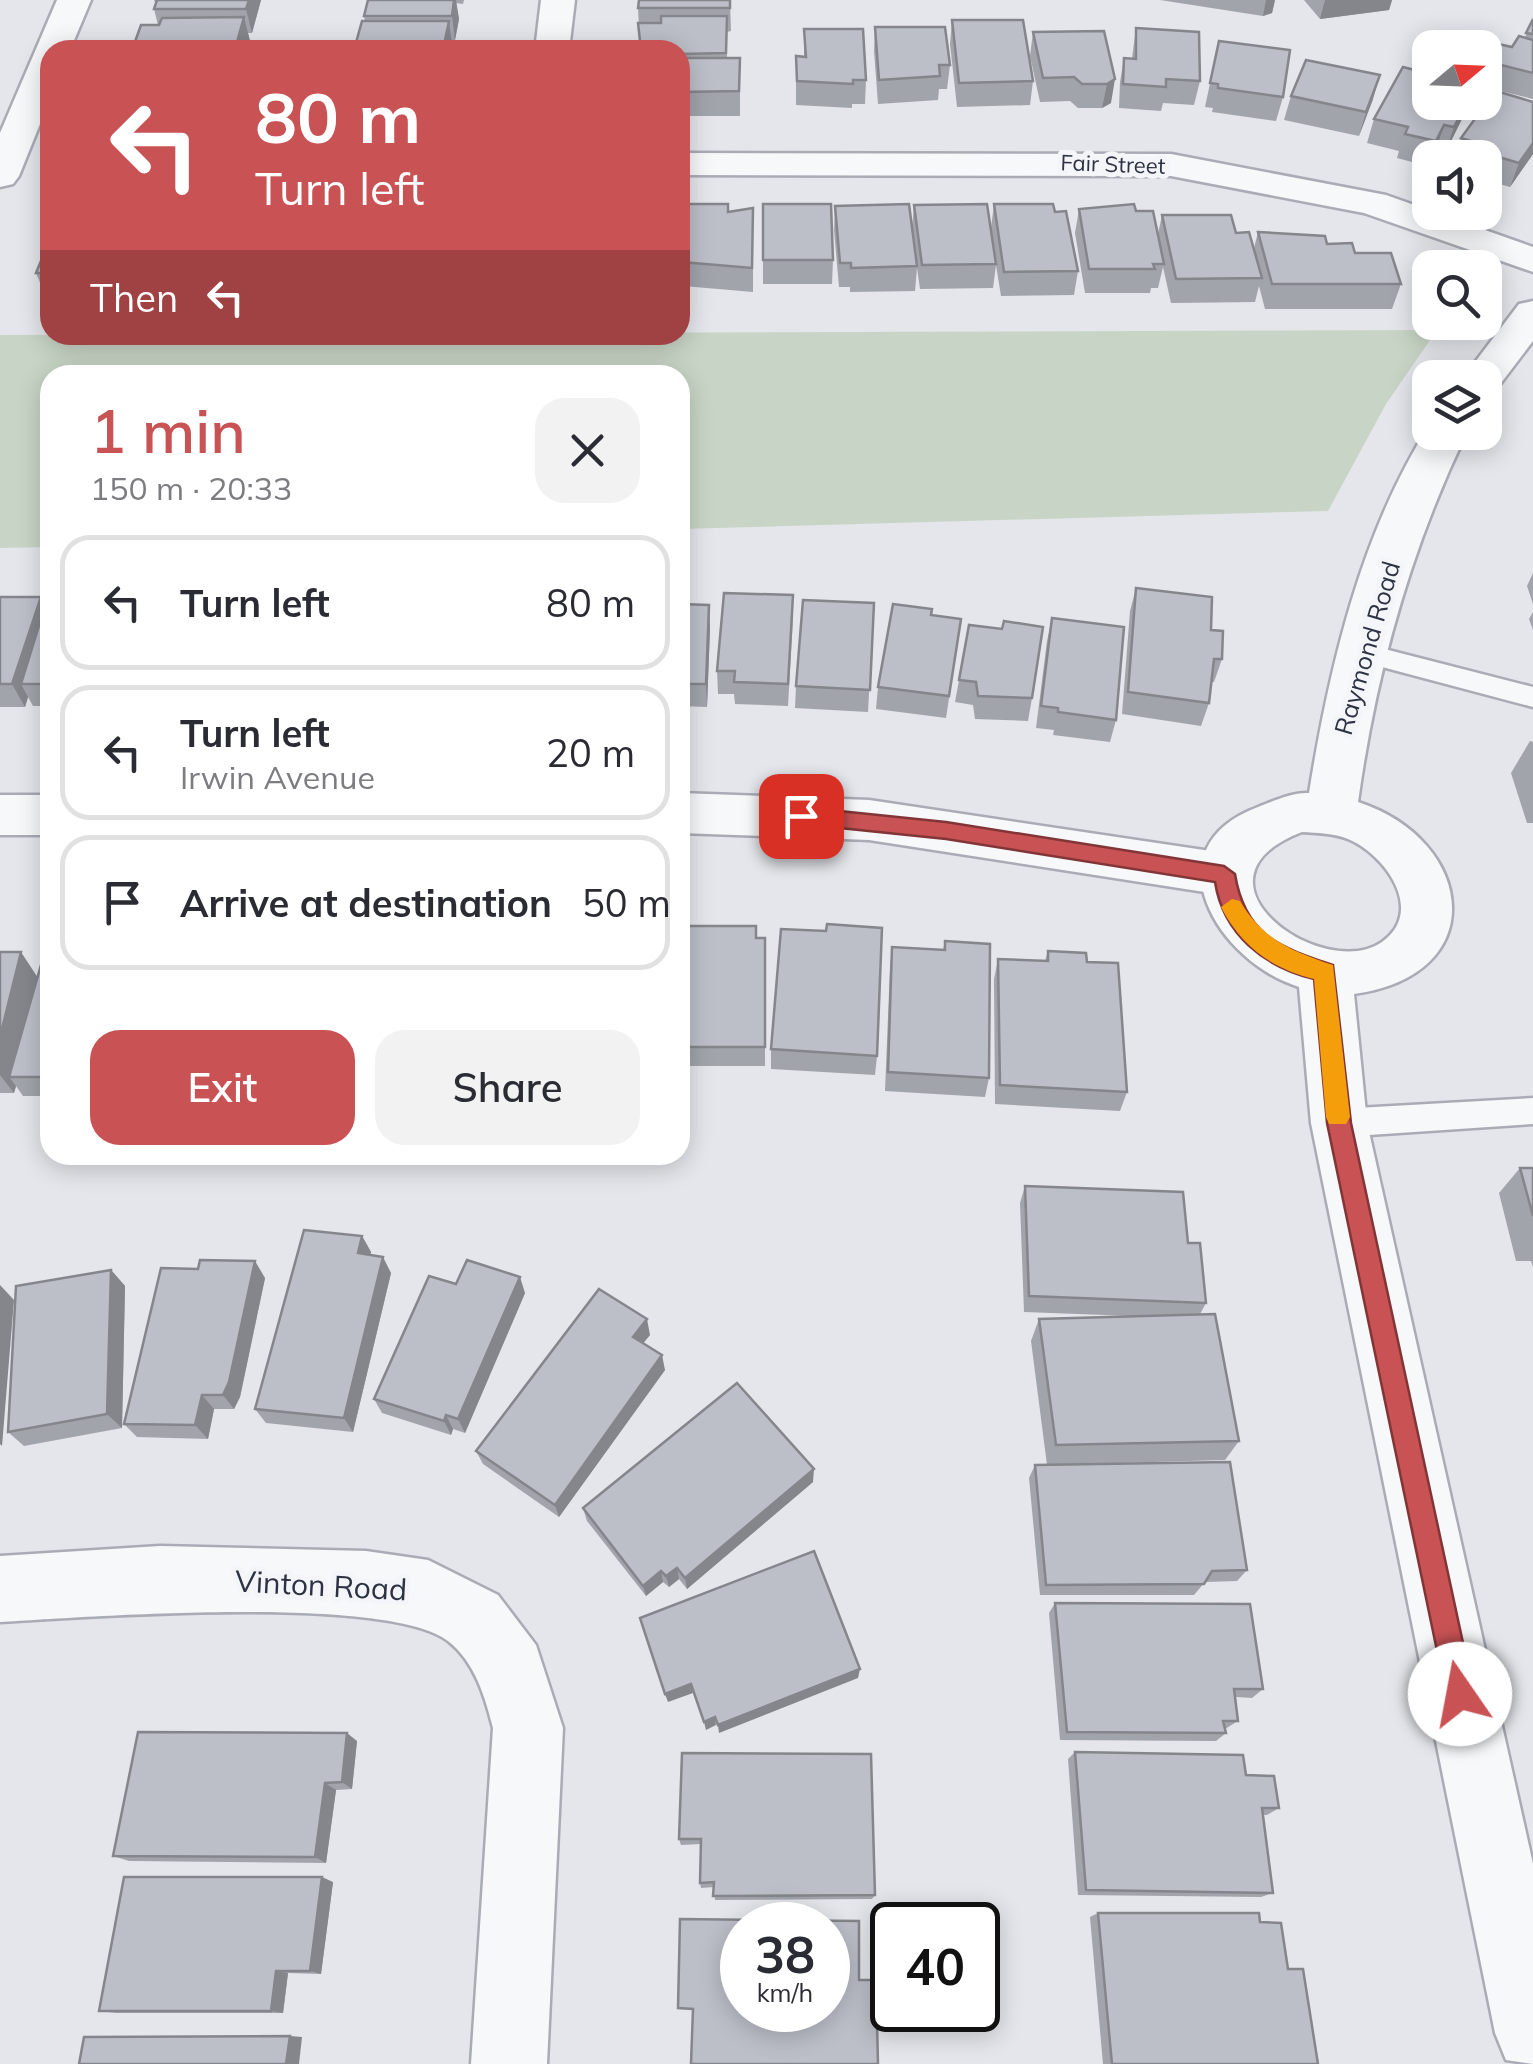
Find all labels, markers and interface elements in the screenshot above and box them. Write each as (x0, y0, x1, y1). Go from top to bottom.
north arrow (1412, 30, 1502, 120)
map controls (1412, 30, 1502, 450)
text: 80 m (255, 73, 421, 161)
icon: left (90, 80, 220, 210)
button: sound (1412, 140, 1502, 230)
street label: Fair Street (1060, 148, 1166, 180)
text: Turn left (255, 160, 424, 216)
button: search (1412, 250, 1502, 340)
icon: left (198, 270, 253, 325)
text: Then (90, 274, 178, 322)
button: layers (1412, 360, 1502, 450)
text: 1 min (90, 393, 246, 468)
button: close (535, 398, 640, 503)
text: 150 m · 20:33 (90, 468, 292, 508)
street label: Raymond Road (1327, 558, 1406, 738)
icon: left (95, 575, 150, 630)
text: Turn left (180, 579, 330, 627)
text: 80 m (546, 579, 635, 627)
text: Turn left (180, 709, 330, 757)
icon: left (95, 725, 150, 780)
text: 20 m (546, 729, 635, 777)
text: Irwin Avenue (180, 757, 375, 797)
pin (759, 774, 844, 859)
icon: arrive (774, 789, 829, 844)
icon: arrive (95, 875, 150, 930)
text: Arrive at destination (180, 879, 552, 927)
text: 50 m (582, 879, 671, 927)
button: Exit (90, 1030, 355, 1145)
button: Share (375, 1030, 640, 1145)
street label: Vinton Road (234, 1562, 408, 1608)
position arrow (1408, 1642, 1512, 1746)
speed limit sign: 40 (870, 1902, 1000, 2032)
text: 38 (755, 1923, 815, 1986)
text: km/h (757, 1977, 813, 2008)

